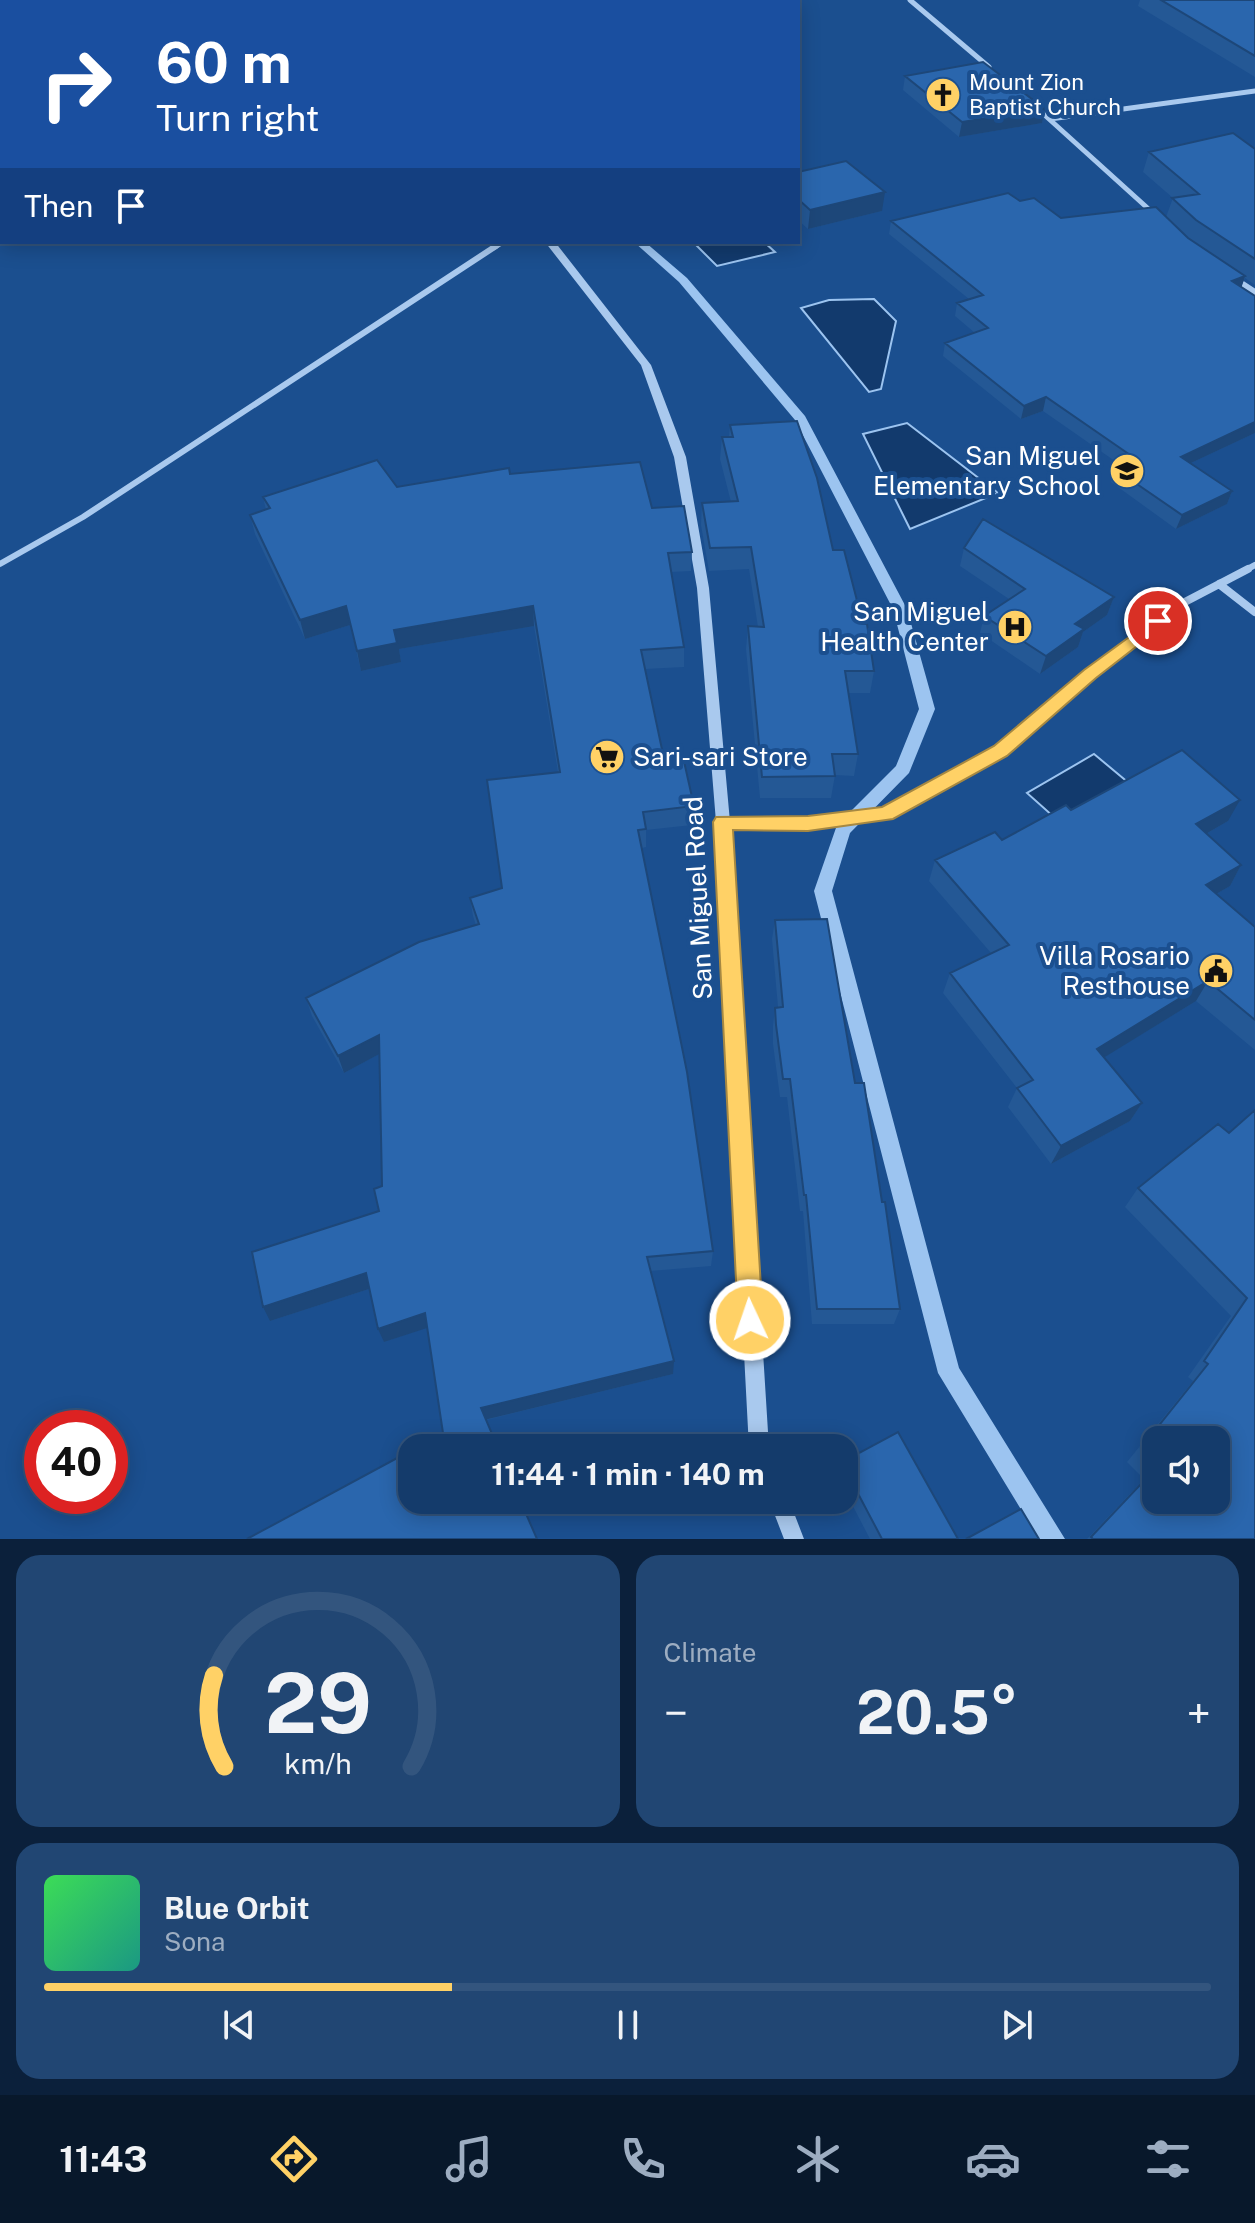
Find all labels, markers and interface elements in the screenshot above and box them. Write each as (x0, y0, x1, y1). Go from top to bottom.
text: 60 m (156, 30, 292, 96)
icon: right (24, 32, 128, 136)
place label: Mount Zion Baptist Church (969, 69, 1121, 120)
church icon: Mount Zion Baptist Church (924, 76, 962, 114)
text: Turn right (156, 97, 319, 139)
icon: arrive (109, 184, 153, 228)
text: Then (24, 188, 93, 224)
place label: San Miguel Elementary School (873, 440, 1101, 501)
school or university icon: San Miguel Elementary School (1108, 452, 1146, 490)
pin (1124, 587, 1192, 655)
place label: San Miguel Health Center (820, 596, 989, 657)
icon: arrive (1136, 599, 1180, 643)
hospital icon: San Miguel Health Center (996, 608, 1034, 646)
supermarket icon: Sari-sari Store (588, 738, 626, 776)
place label: Sari-sari Store (633, 741, 808, 772)
street label: San Miguel Road (677, 795, 718, 1001)
place label: Villa Rosario Resthouse (1039, 940, 1190, 1001)
public building icon: Villa Rosario Resthouse (1197, 952, 1235, 990)
position arrow (708, 1278, 792, 1362)
speed limit sign: 40 (24, 1410, 128, 1514)
map controls (1142, 1426, 1230, 1514)
button: sound (1142, 1426, 1230, 1514)
text: 11:44 · 1 min · 140 m (491, 1456, 765, 1492)
text: Climate (664, 1637, 757, 1668)
text: 29 (264, 1654, 372, 1752)
text: 20.5° (856, 1677, 1018, 1748)
text: − (664, 1687, 688, 1739)
text: + (1187, 1687, 1211, 1739)
text: km/h (284, 1747, 351, 1780)
text: Blue Orbit (164, 1890, 310, 1926)
text: Sona (164, 1926, 225, 1957)
icon: previous (217, 2003, 261, 2047)
icon: pause (606, 2003, 650, 2047)
icon: next (995, 2003, 1039, 2047)
icon: directions (266, 2131, 322, 2187)
icon: music (441, 2131, 497, 2187)
icon: phone (615, 2131, 671, 2187)
icon: climate (790, 2131, 846, 2187)
icon: car (965, 2131, 1021, 2187)
icon: filters (1140, 2131, 1196, 2187)
text: 11:43 (59, 2138, 147, 2180)

